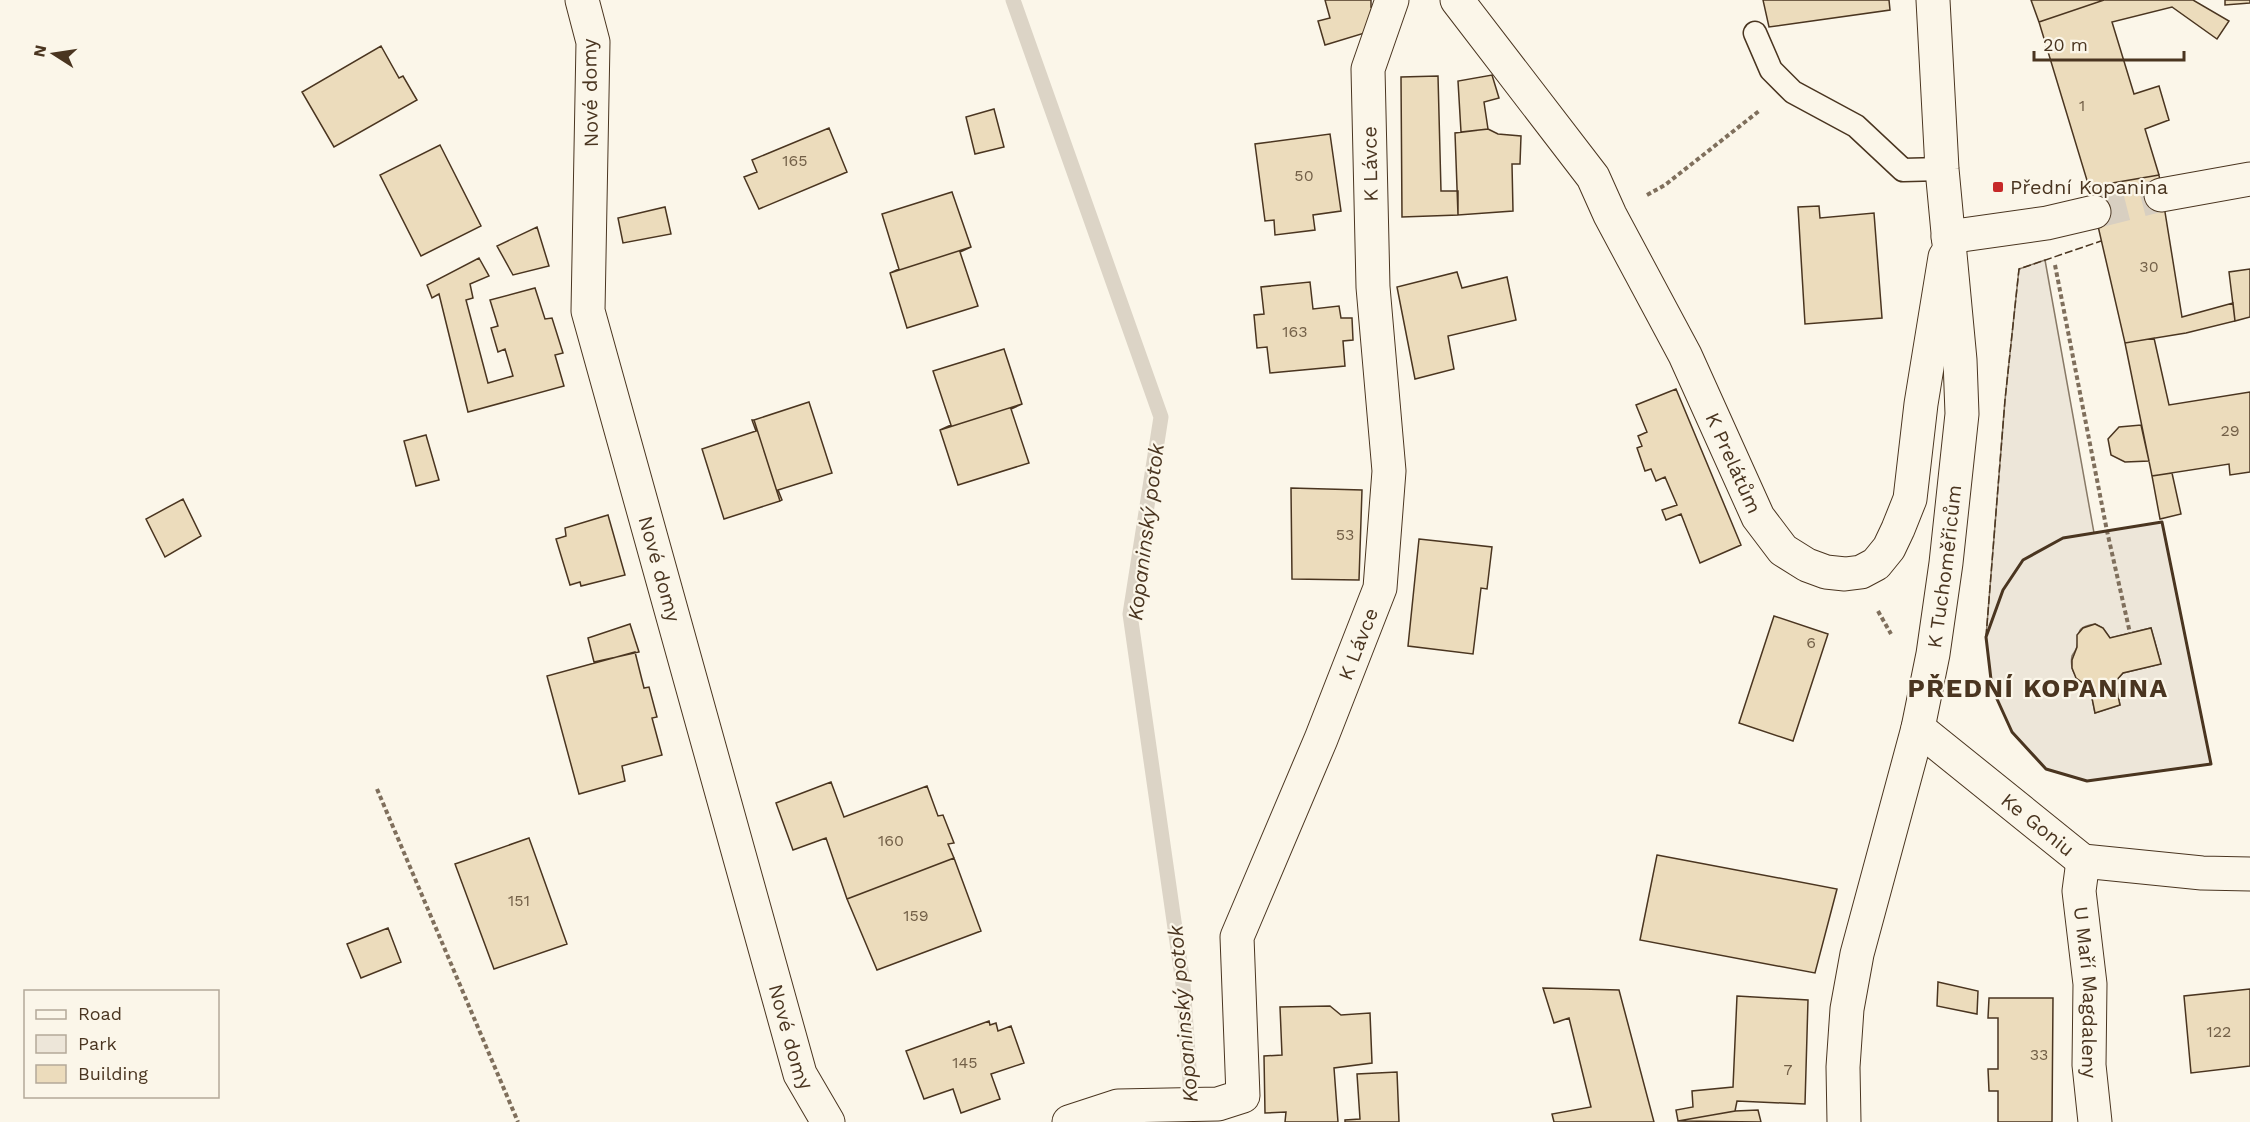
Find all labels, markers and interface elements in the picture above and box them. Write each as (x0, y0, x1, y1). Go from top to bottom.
north arrow (24, 24, 84, 84)
scale bar (2034, 24, 2184, 62)
text: 20 m (2043, 34, 2088, 55)
street label: Nové domy (577, 38, 603, 148)
text: N (29, 43, 50, 59)
house number: 1 (2079, 96, 2085, 115)
street label: K Lávce (1357, 126, 1383, 202)
house number: 165 (782, 151, 808, 170)
house number: 50 (1294, 166, 1314, 185)
place label: Přední Kopanina (2010, 175, 2168, 199)
marker: Přední Kopanina (1991, 180, 2005, 194)
house number: 30 (2139, 257, 2159, 276)
house number: 163 (1282, 322, 1308, 341)
street label: K Prelátům (1700, 409, 1767, 517)
house number: 29 (2220, 421, 2240, 440)
water label: Kopaninský potok (1122, 441, 1169, 622)
street label: K Tuchoměřicům (1922, 483, 1966, 650)
street label: Nové domy (633, 513, 686, 625)
house number: 53 (1336, 525, 1354, 544)
street label: K Lávce (1333, 604, 1383, 684)
house number: 6 (1806, 633, 1816, 652)
district label: PŘEDNÍ KOPANINA (1907, 673, 2169, 703)
street label: Ke Goniu (1996, 788, 2079, 861)
house number: 160 (878, 831, 904, 850)
house number: 151 (508, 891, 530, 910)
street label: U Maří Magdaleny (2069, 905, 2103, 1080)
house number: 159 (903, 906, 929, 925)
water label: Kopaninský potok (1162, 924, 1203, 1104)
street label: Nové domy (764, 981, 819, 1095)
legend (24, 990, 219, 1098)
text: Road (78, 1003, 122, 1024)
house number: 122 (2207, 1022, 2231, 1041)
text: Park (78, 1033, 117, 1054)
house number: 33 (2030, 1045, 2048, 1064)
house number: 145 (952, 1053, 978, 1072)
house number: 7 (1784, 1060, 1793, 1079)
text: Building (78, 1063, 148, 1084)

